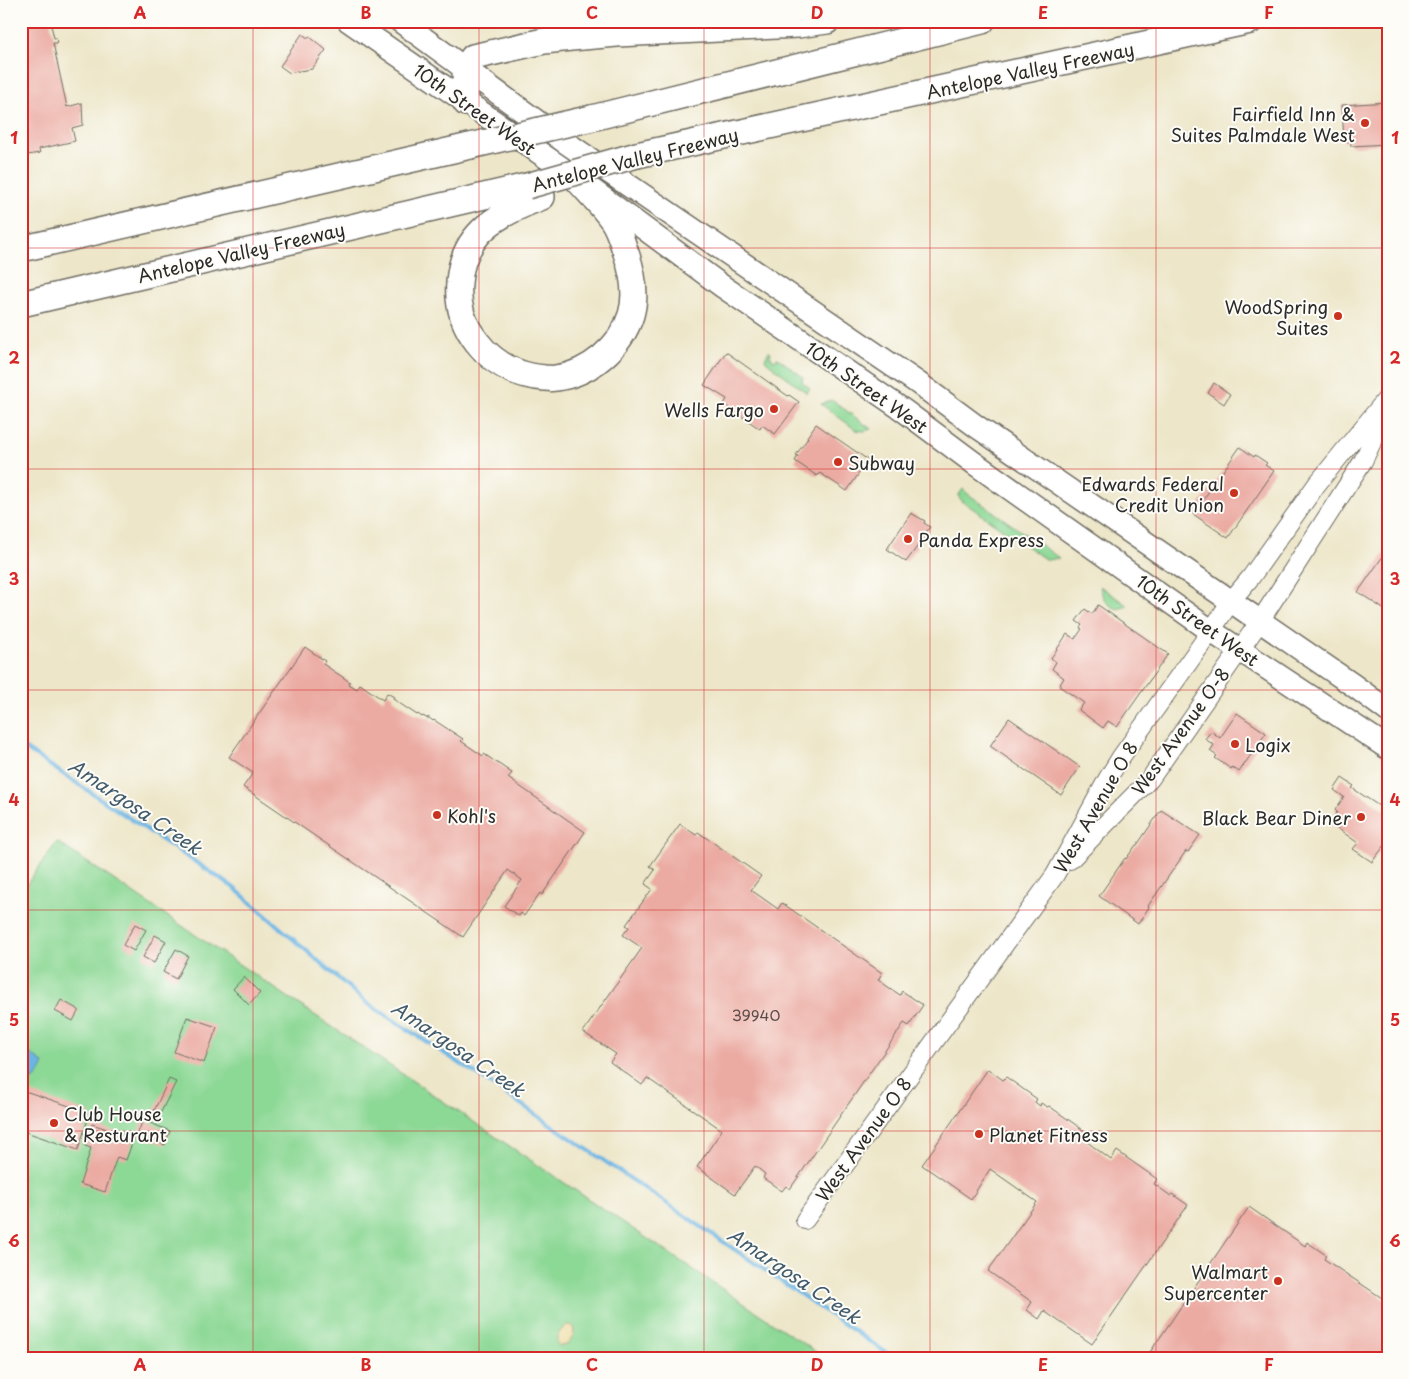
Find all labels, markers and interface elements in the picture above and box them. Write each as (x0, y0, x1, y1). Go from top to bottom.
text: A (134, 0, 147, 24)
text: B (361, 0, 372, 24)
text: C (586, 0, 598, 24)
text: D (811, 0, 823, 24)
text: E (1038, 0, 1048, 24)
text: F (1264, 0, 1274, 24)
street label: Antelope Valley Freeway (924, 35, 1136, 105)
street label: 10th Street West (408, 57, 542, 161)
place label: Fairfield Inn & Suites Palmdale West (1170, 100, 1355, 148)
marker: Fairfield Inn & Suites Palmdale West (1359, 117, 1371, 129)
street label: Antelope Valley Freeway (529, 120, 741, 198)
text: 1 (10, 125, 18, 149)
text: 1 (1391, 125, 1399, 149)
street label: Antelope Valley Freeway (135, 215, 347, 289)
place label: WoodSpring Suites (1224, 293, 1328, 341)
marker: WoodSpring Suites (1332, 310, 1344, 322)
street label: 10th Street West (800, 335, 934, 439)
text: 2 (8, 345, 20, 369)
text: 2 (1389, 345, 1401, 369)
place label: Wells Fargo (664, 396, 764, 423)
marker: Wells Fargo (768, 403, 780, 415)
place label: Subway (848, 449, 915, 476)
marker: Subway (832, 456, 844, 468)
place label: Edwards Federal Credit Union (1082, 470, 1224, 518)
marker: Edwards Federal Credit Union (1228, 487, 1240, 499)
place label: Panda Express (918, 526, 1044, 553)
marker: Panda Express (902, 533, 914, 545)
text: 3 (9, 566, 19, 590)
text: 3 (1390, 566, 1400, 590)
street label: 10th Street West (1131, 568, 1265, 672)
street label: West Avenue O-8 (1124, 662, 1236, 800)
place label: Logix (1245, 731, 1291, 758)
street label: West Avenue O 8 (1046, 736, 1144, 878)
marker: Logix (1229, 738, 1241, 750)
water label: Amargosa Creek (64, 751, 209, 862)
text: 4 (9, 787, 20, 811)
text: 4 (1390, 787, 1401, 811)
place label: Kohl's (447, 802, 496, 829)
place label: Black Bear Diner (1202, 804, 1352, 831)
marker: Kohl's (431, 809, 443, 821)
marker: Black Bear Diner (1355, 811, 1367, 823)
water label: Amargosa Creek (387, 993, 532, 1104)
house number: 39940 (732, 1003, 780, 1026)
text: 5 (9, 1007, 19, 1031)
text: 5 (1390, 1007, 1400, 1031)
street label: West Avenue O 8 (808, 1071, 918, 1207)
place label: Club House & Resturant (64, 1100, 167, 1148)
marker: Club House & Resturant (48, 1117, 60, 1129)
place label: Planet Fitness (989, 1121, 1108, 1148)
marker: Planet Fitness (973, 1128, 985, 1140)
water label: Amargosa Creek (723, 1220, 868, 1331)
text: 6 (8, 1228, 20, 1252)
text: 6 (1389, 1228, 1401, 1252)
place label: Walmart Supercenter (1163, 1258, 1269, 1306)
marker: Walmart Supercenter (1272, 1275, 1284, 1287)
text: A (134, 1352, 147, 1376)
text: B (361, 1352, 372, 1376)
text: C (586, 1352, 598, 1376)
text: D (811, 1352, 823, 1376)
text: E (1038, 1352, 1048, 1376)
text: F (1264, 1352, 1274, 1376)

